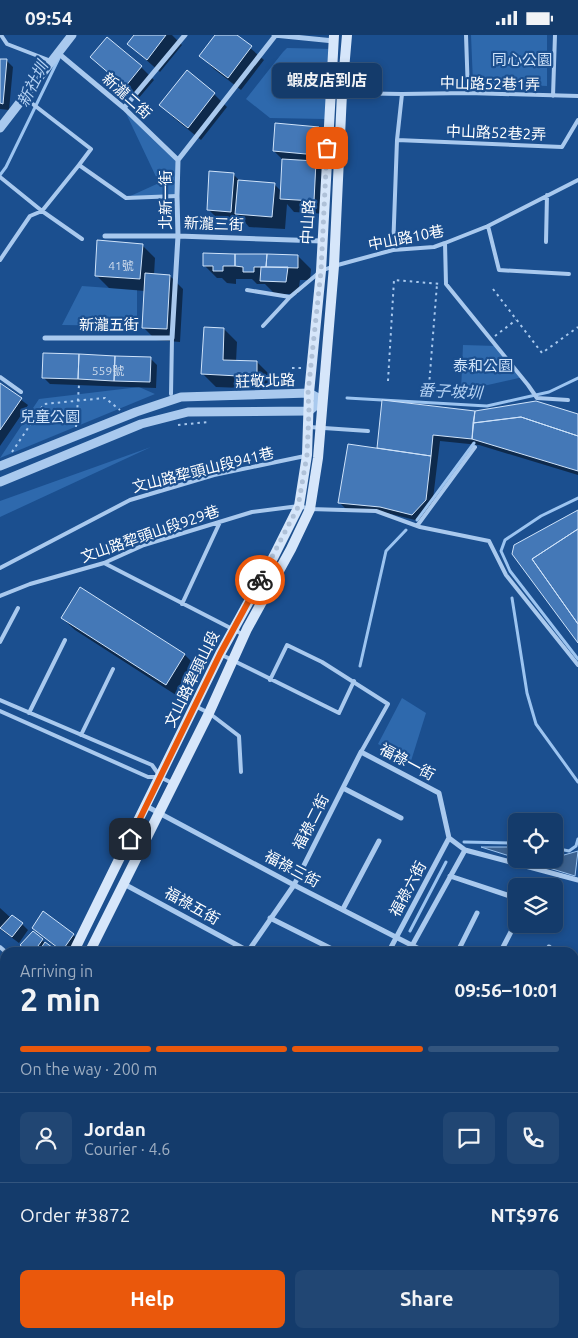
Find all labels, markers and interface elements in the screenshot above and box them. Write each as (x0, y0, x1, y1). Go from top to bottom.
text: 09:54 (25, 7, 73, 29)
park label: 同心公園 (492, 51, 552, 68)
water label: 新社圳 (13, 57, 52, 109)
callout: 蝦皮店到店 (272, 63, 382, 98)
street label: 新瀧二街 (99, 69, 155, 122)
text: 蝦皮店到店 (287, 71, 367, 89)
street label: 中山路52巷1弄 (440, 74, 540, 93)
street label: 中山路52巷2弄 (446, 122, 546, 143)
pin (306, 127, 348, 169)
icon: bag (313, 134, 341, 162)
street label: 北新一街 (157, 170, 174, 230)
street label: 中山路 (298, 199, 317, 245)
street label: 新瀧三街 (184, 214, 244, 233)
street label: 中山路10巷 (367, 222, 445, 253)
house number: 41號 (108, 259, 134, 272)
street label: 新瀧五街 (79, 316, 139, 333)
park label: 泰和公園 (453, 357, 513, 374)
house number: 559號 (92, 364, 124, 377)
street label: 莊敬北路 (235, 371, 295, 390)
water label: 番子坡圳 (418, 380, 484, 402)
park label: 兒童公園 (20, 408, 80, 425)
street label: 文山路犂頭山段941巷 (130, 444, 275, 495)
street label: 文山路犂頭山段929巷 (78, 502, 221, 565)
courier (235, 555, 285, 605)
icon: bike (246, 566, 274, 594)
street label: 文山路犂頭山段 (161, 628, 222, 730)
street label: 福祿一街 (377, 740, 438, 783)
street label: 福祿二街 (289, 791, 332, 852)
map controls (508, 813, 563, 933)
button: locate (508, 813, 563, 868)
pin (109, 818, 151, 860)
icon: home (116, 825, 144, 853)
street label: 福祿三街 (262, 847, 323, 890)
street label: 福祿六街 (386, 858, 429, 919)
button: layers (508, 878, 563, 933)
street label: 福祿五街 (162, 884, 223, 928)
text: Arriving in (20, 962, 93, 980)
text: 09:56–10:01 (454, 979, 559, 1001)
text: 2 min (20, 981, 101, 1017)
text: On the way · 200 m (20, 1060, 157, 1078)
button: person (20, 1112, 72, 1164)
button: chat (443, 1112, 495, 1164)
button: phone (507, 1112, 559, 1164)
text: Jordan (84, 1118, 146, 1140)
text: Courier · 4.6 (84, 1140, 170, 1158)
text: Order #3872 (20, 1204, 130, 1226)
text: NT$976 (491, 1204, 559, 1226)
button: Help (20, 1270, 285, 1328)
button: Share (295, 1270, 559, 1328)

